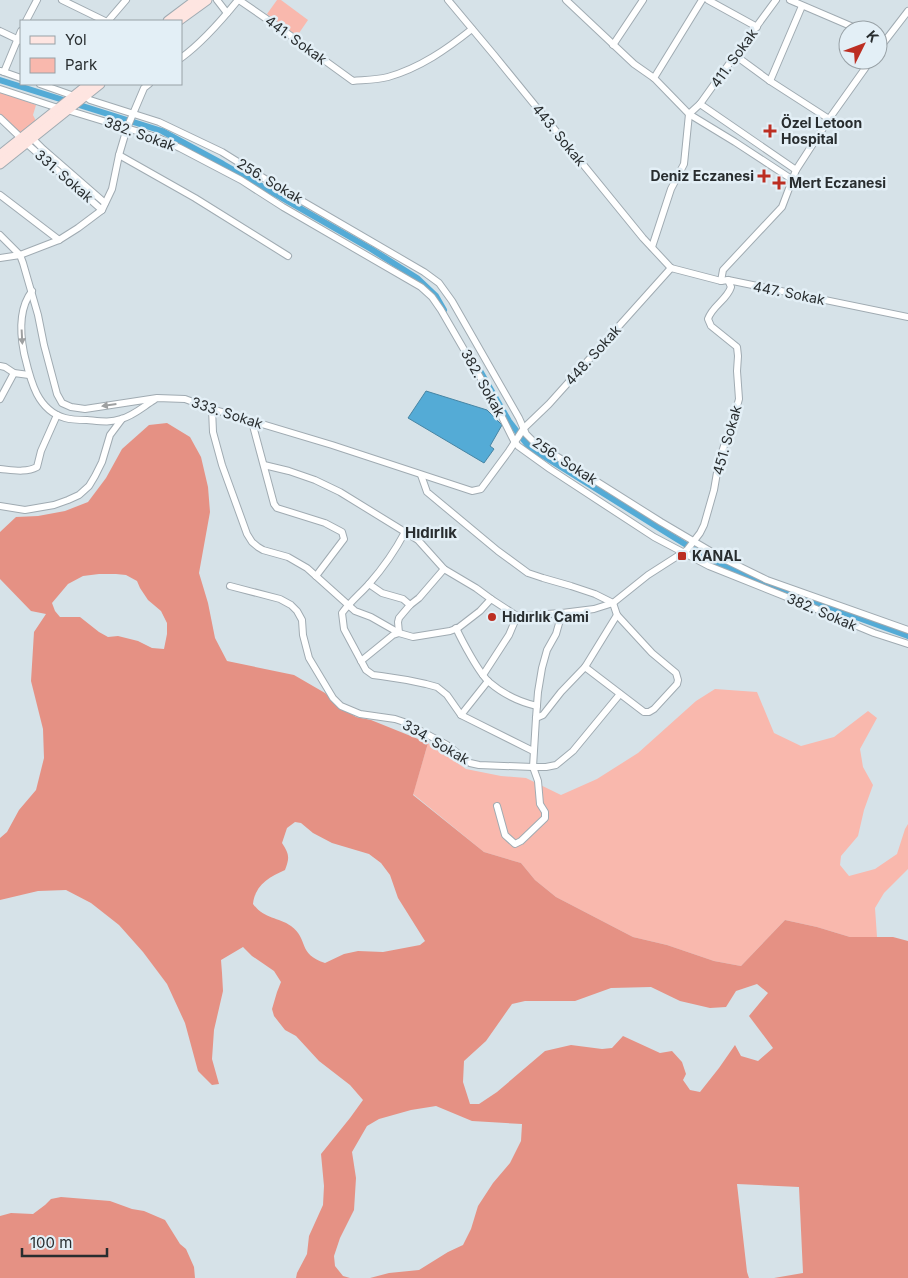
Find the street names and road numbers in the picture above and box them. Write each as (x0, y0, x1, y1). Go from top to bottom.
street label: 441. Sokak (262, 12, 331, 68)
street label: 411. Sokak (707, 25, 761, 91)
street label: 443. Sokak (529, 100, 590, 169)
street label: 382. Sokak (102, 113, 178, 154)
street label: 331. Sokak (32, 146, 97, 206)
street label: 256. Sokak (234, 154, 307, 207)
street label: 447. Sokak (752, 277, 827, 308)
street label: 448. Sokak (561, 321, 624, 388)
street label: 382. Sokak (458, 346, 509, 420)
street label: 333. Sokak (189, 393, 265, 432)
street label: 451. Sokak (708, 403, 745, 477)
street label: 256. Sokak (530, 433, 601, 488)
street label: 382. Sokak (785, 589, 860, 634)
street label: 334. Sokak (400, 716, 473, 768)

